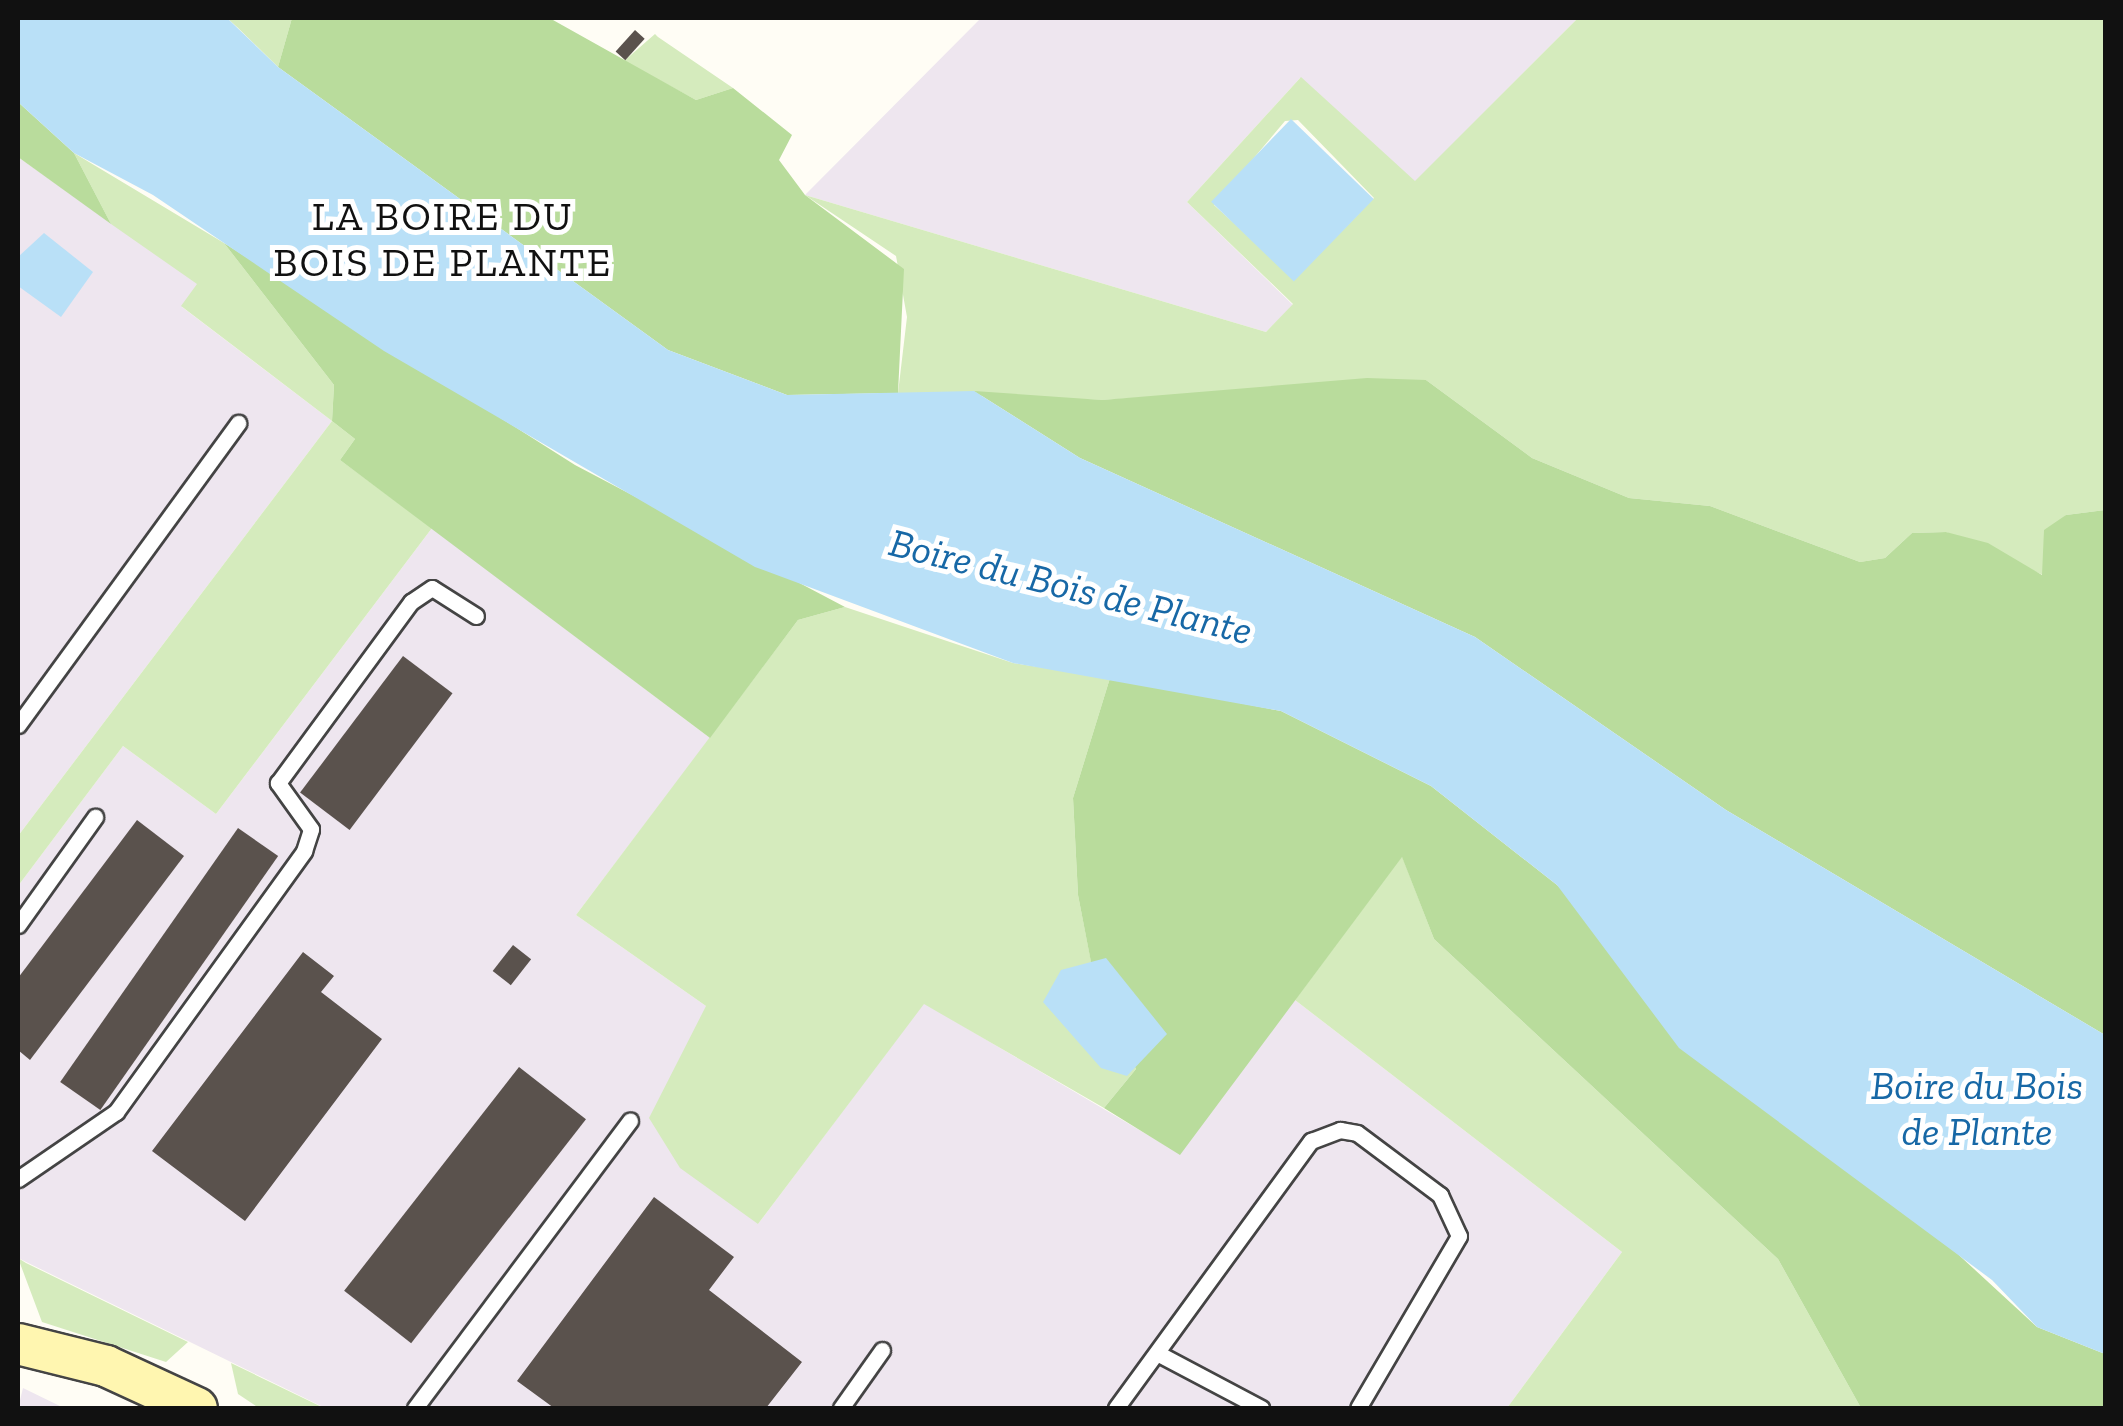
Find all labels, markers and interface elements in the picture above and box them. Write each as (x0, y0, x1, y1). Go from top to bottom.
district label: LA BOIRE DU BOIS DE PLANTE (273, 192, 613, 286)
water label: Boire du Bois de Plante (885, 518, 1257, 654)
water label: Boire du Bois de Plante (1871, 1061, 2083, 1155)

